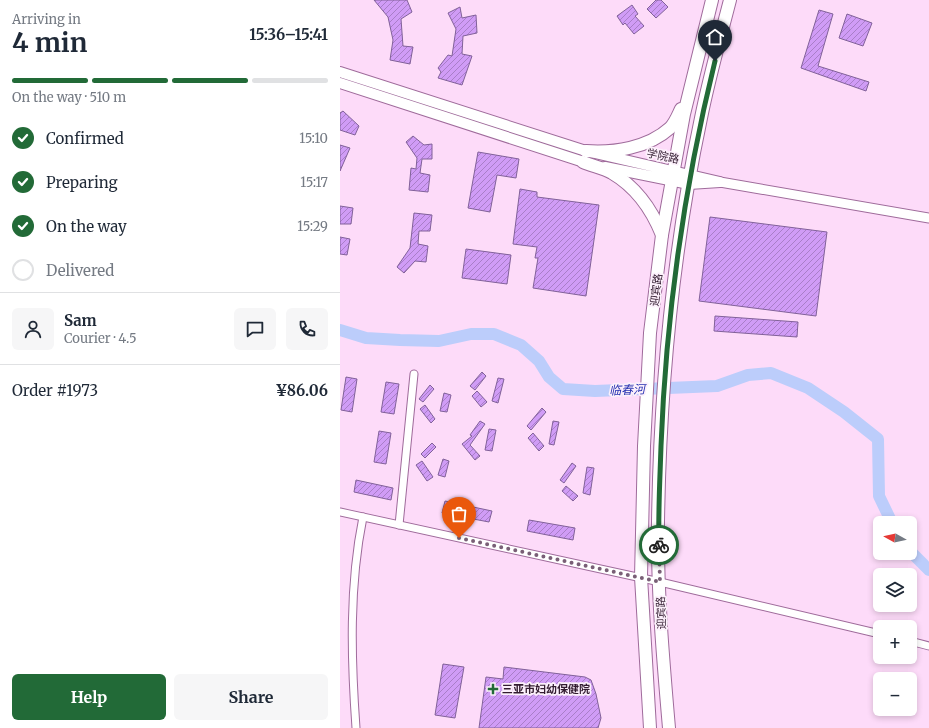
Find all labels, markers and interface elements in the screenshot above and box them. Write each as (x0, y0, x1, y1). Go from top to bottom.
text: Arriving in (12, 11, 81, 28)
pin (698, 20, 732, 61)
text: 15:36–15:41 (249, 25, 328, 44)
text: 4 min (12, 26, 87, 59)
icon: home (704, 26, 726, 48)
text: On the way · 510 m (12, 89, 126, 106)
icon: check (12, 127, 34, 149)
text: Confirmed (46, 129, 124, 148)
text: 15:10 (299, 130, 328, 147)
street label: 学院路 (645, 146, 681, 166)
icon: check (12, 171, 34, 193)
text: Preparing (46, 173, 118, 192)
text: 15:17 (300, 174, 328, 191)
icon: check (12, 215, 34, 237)
text: On the way (46, 217, 127, 236)
text: 15:29 (297, 218, 328, 235)
text: Delivered (46, 261, 114, 280)
street label: 迎宾路 (647, 273, 665, 307)
button: person (12, 308, 54, 350)
button: chat (234, 308, 276, 350)
button: phone (286, 308, 328, 350)
text: Sam (64, 311, 97, 330)
text: Courier · 4.5 (64, 330, 137, 347)
text: Order #1973 (12, 381, 98, 400)
text: ¥86.06 (275, 381, 328, 400)
water label: 临春河 (609, 381, 647, 398)
pin (442, 497, 476, 538)
icon: bag (448, 503, 470, 525)
north arrow (873, 516, 917, 560)
map controls (873, 516, 917, 716)
courier (639, 525, 679, 565)
icon: bike (648, 534, 670, 556)
button: layers (873, 568, 917, 612)
street label: 迎宾路 (653, 596, 669, 630)
button: + (873, 620, 917, 664)
button: − (873, 672, 917, 716)
button: Help (12, 674, 166, 720)
button: Share (174, 674, 328, 720)
place label: 三亚市妇幼保健院 (502, 682, 590, 696)
marker: 三亚市妇幼保健院 (487, 683, 499, 695)

